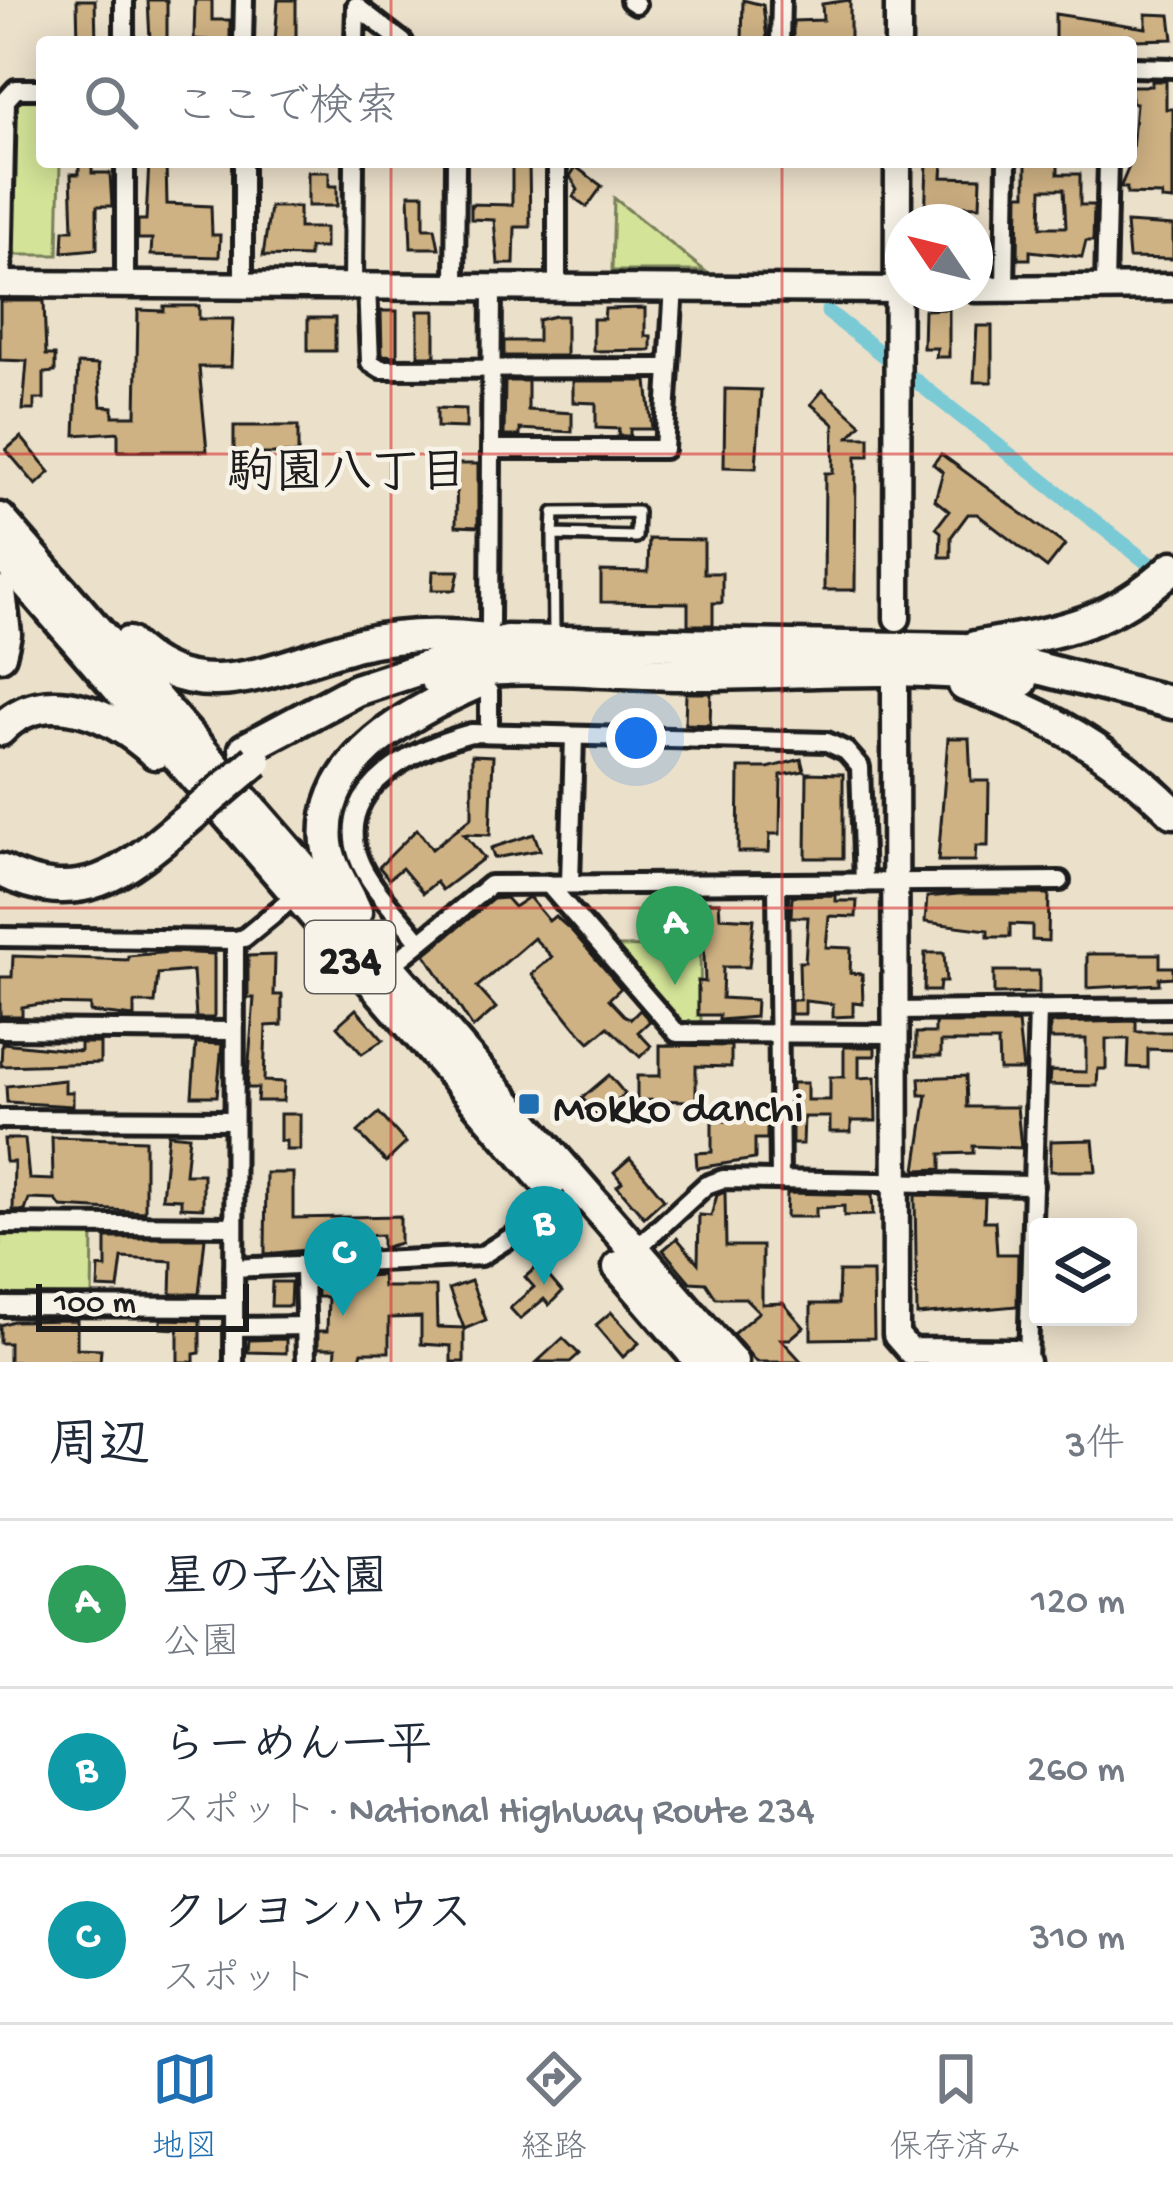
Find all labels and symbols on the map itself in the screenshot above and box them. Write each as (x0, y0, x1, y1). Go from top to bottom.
north arrow (885, 204, 993, 312)
district label: 駒園八丁目 (227, 447, 467, 506)
your location (606, 708, 666, 768)
pin: A (636, 886, 714, 985)
road number: 234 (305, 921, 395, 993)
place label: Mokko danchi (553, 1085, 804, 1138)
marker: Mokko danchi (516, 1091, 542, 1117)
pin: B (505, 1186, 583, 1285)
pin: C (304, 1217, 382, 1316)
scale bar (36, 1278, 249, 1331)

